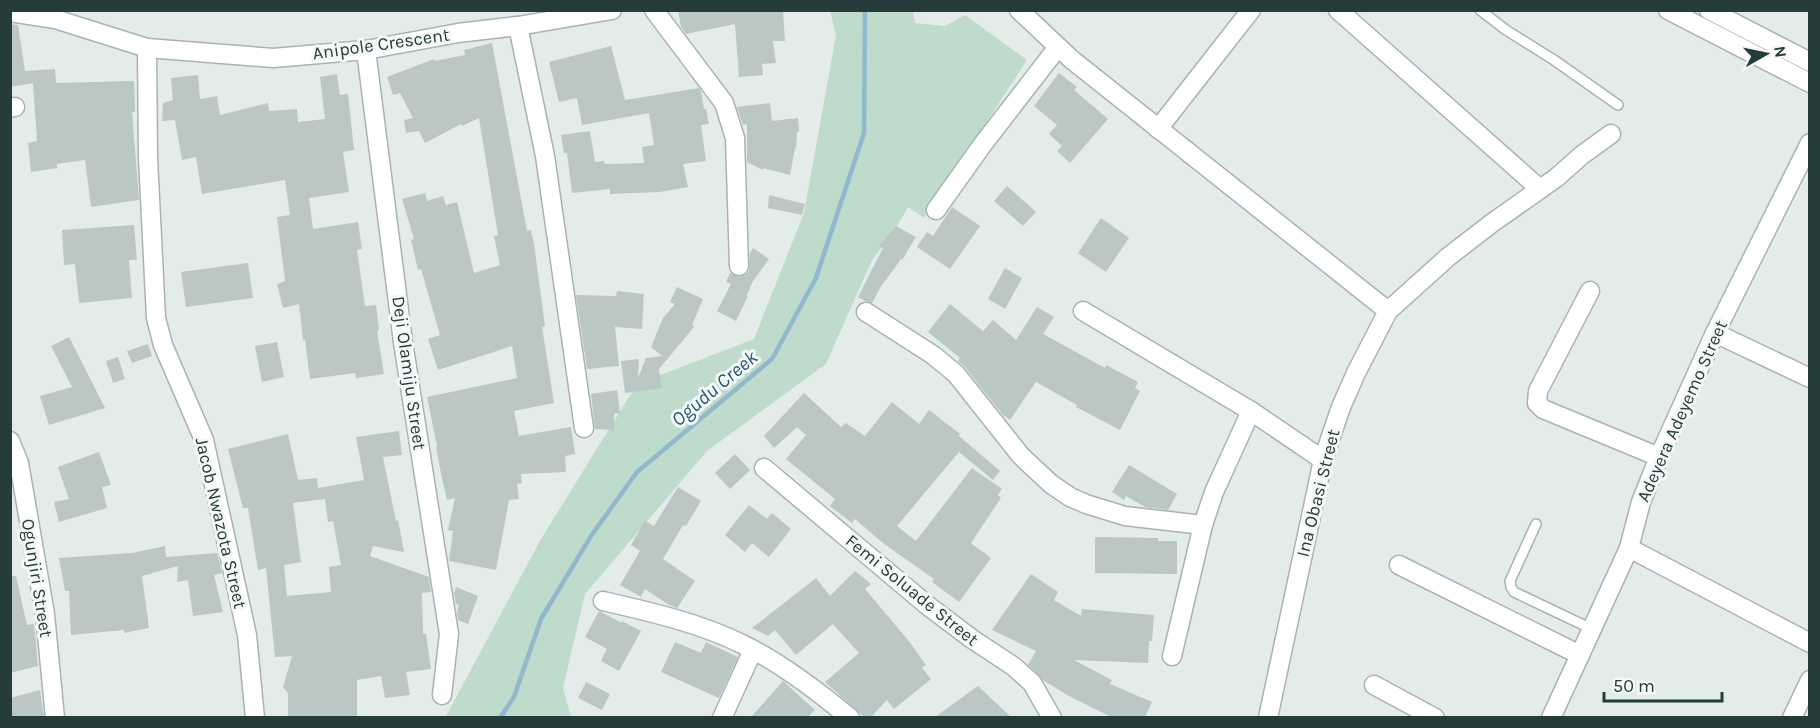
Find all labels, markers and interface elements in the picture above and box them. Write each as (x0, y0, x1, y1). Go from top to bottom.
street label: Anipole Crescent (311, 23, 451, 64)
north arrow (1736, 24, 1796, 84)
text: N (1770, 45, 1791, 59)
street label: Deji Olamiju Street (387, 295, 431, 452)
street label: Adeyera Adeyemo Street (1632, 316, 1732, 505)
water label: Ogudu Creek (667, 345, 763, 431)
street label: Ina Obasi Street (1292, 427, 1345, 559)
street label: Jacob Nwazota Street (191, 435, 251, 611)
street label: Ogunjiri Street (17, 517, 57, 639)
street label: Femi Soluade Street (841, 530, 983, 651)
scale bar (1604, 665, 1722, 703)
text: 50 m (1613, 675, 1655, 697)

